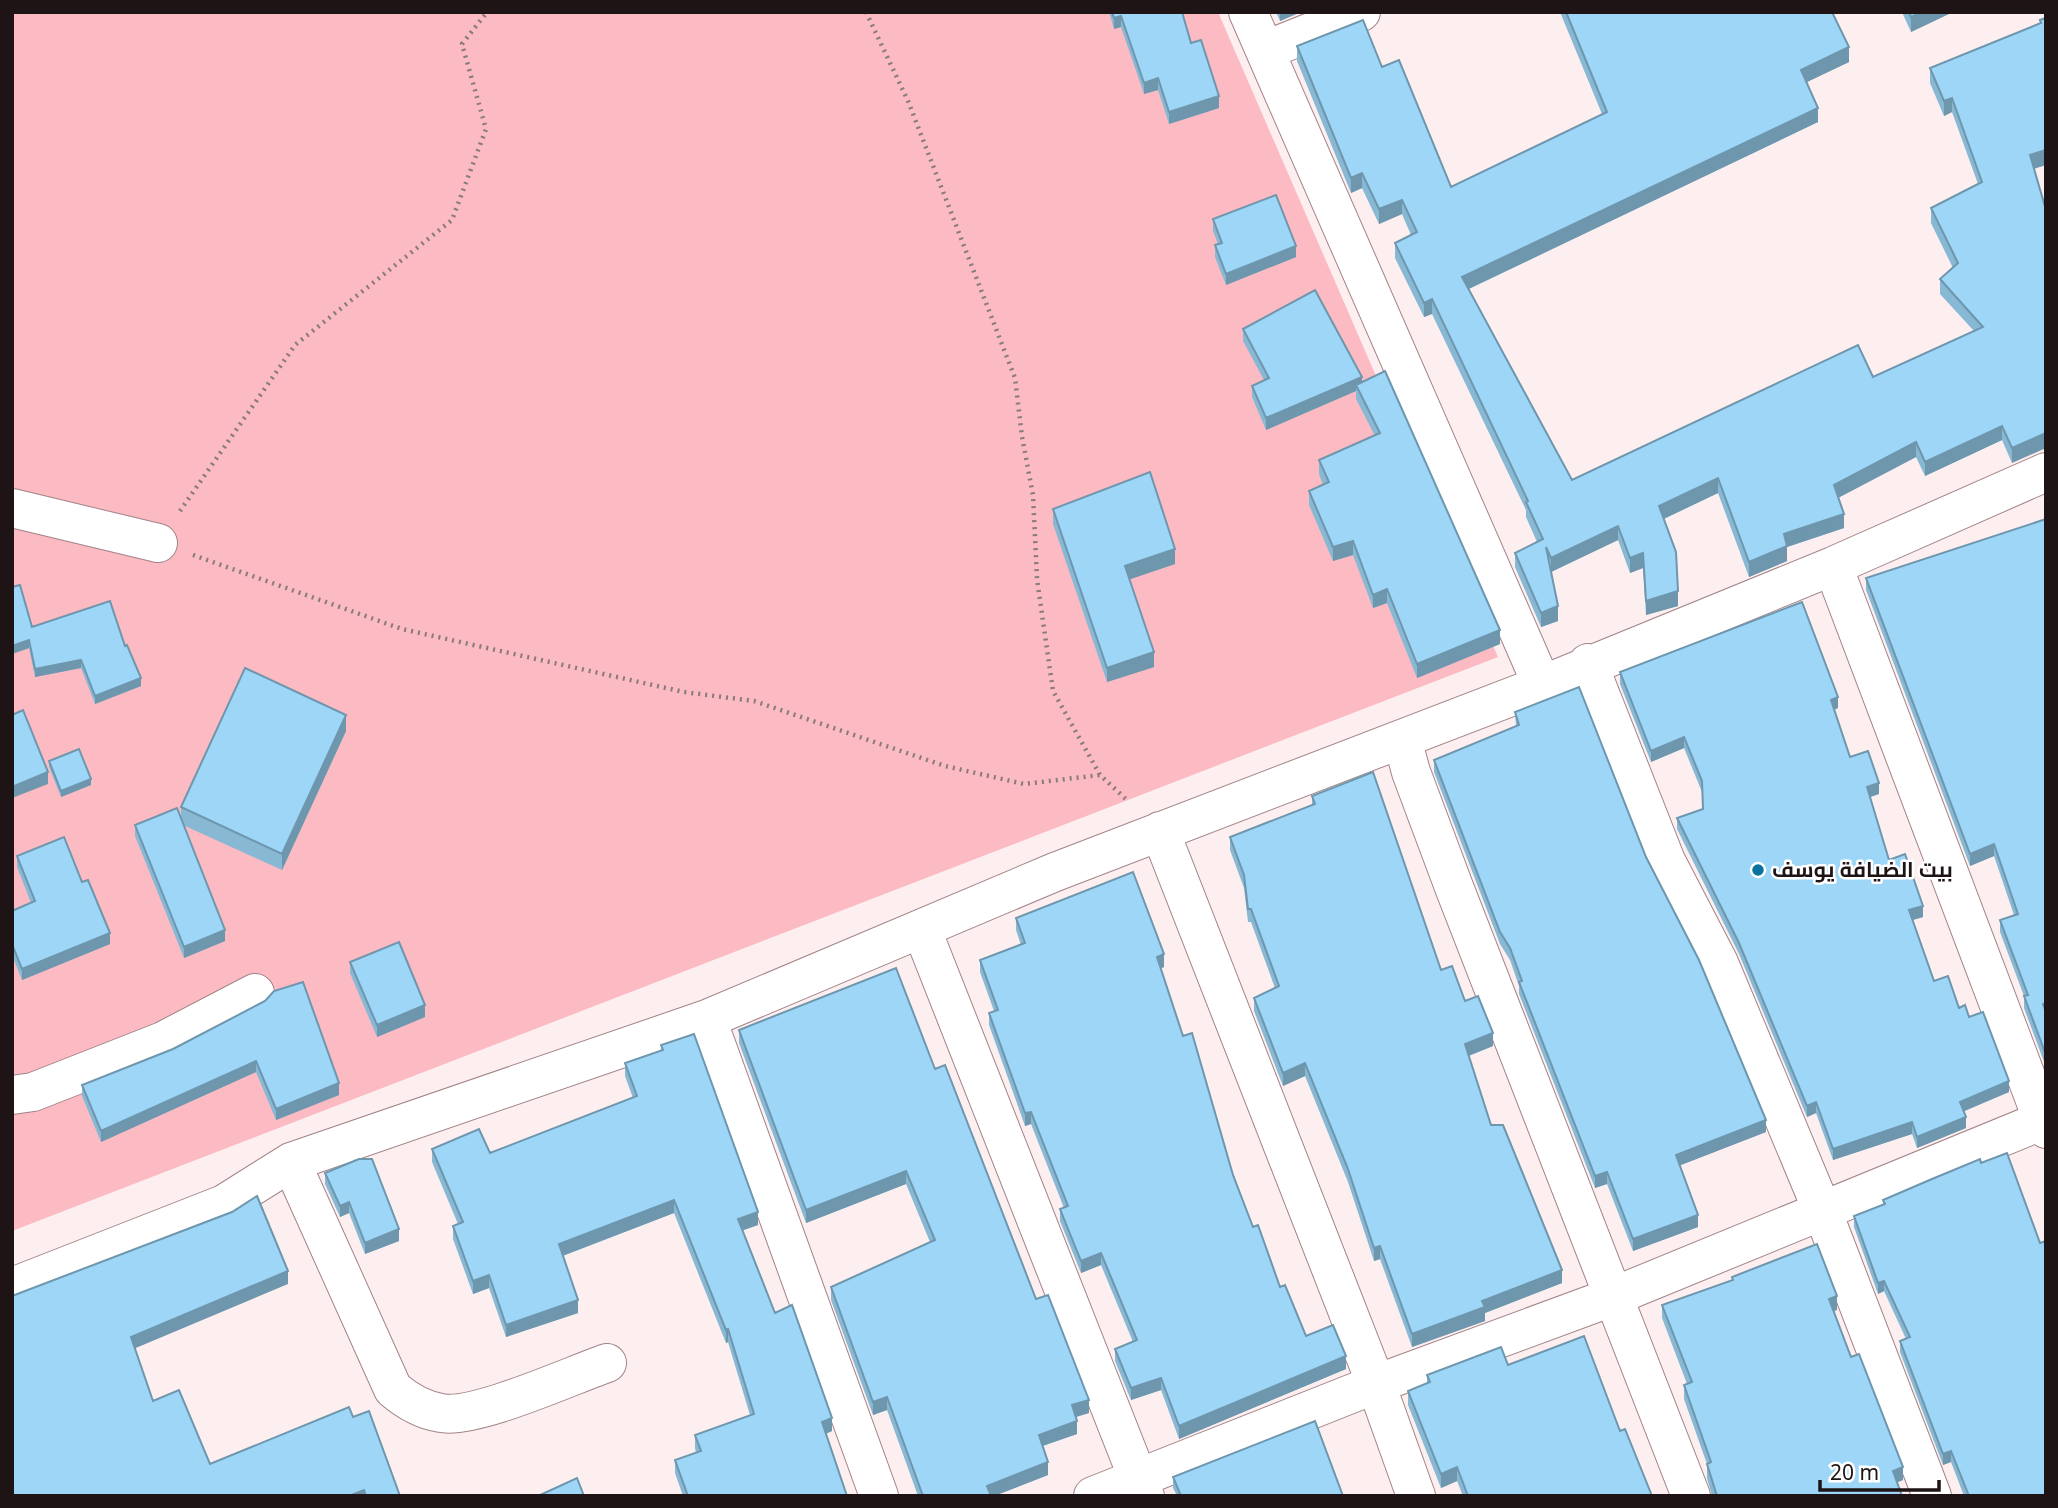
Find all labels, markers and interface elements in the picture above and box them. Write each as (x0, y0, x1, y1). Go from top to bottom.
place label: بيت الضيافة يوسف (1772, 855, 1953, 883)
marker: بيت الضيافة يوسف (1750, 862, 1766, 878)
scale bar (1820, 1448, 1939, 1492)
text: 20 m (1830, 1458, 1879, 1486)

